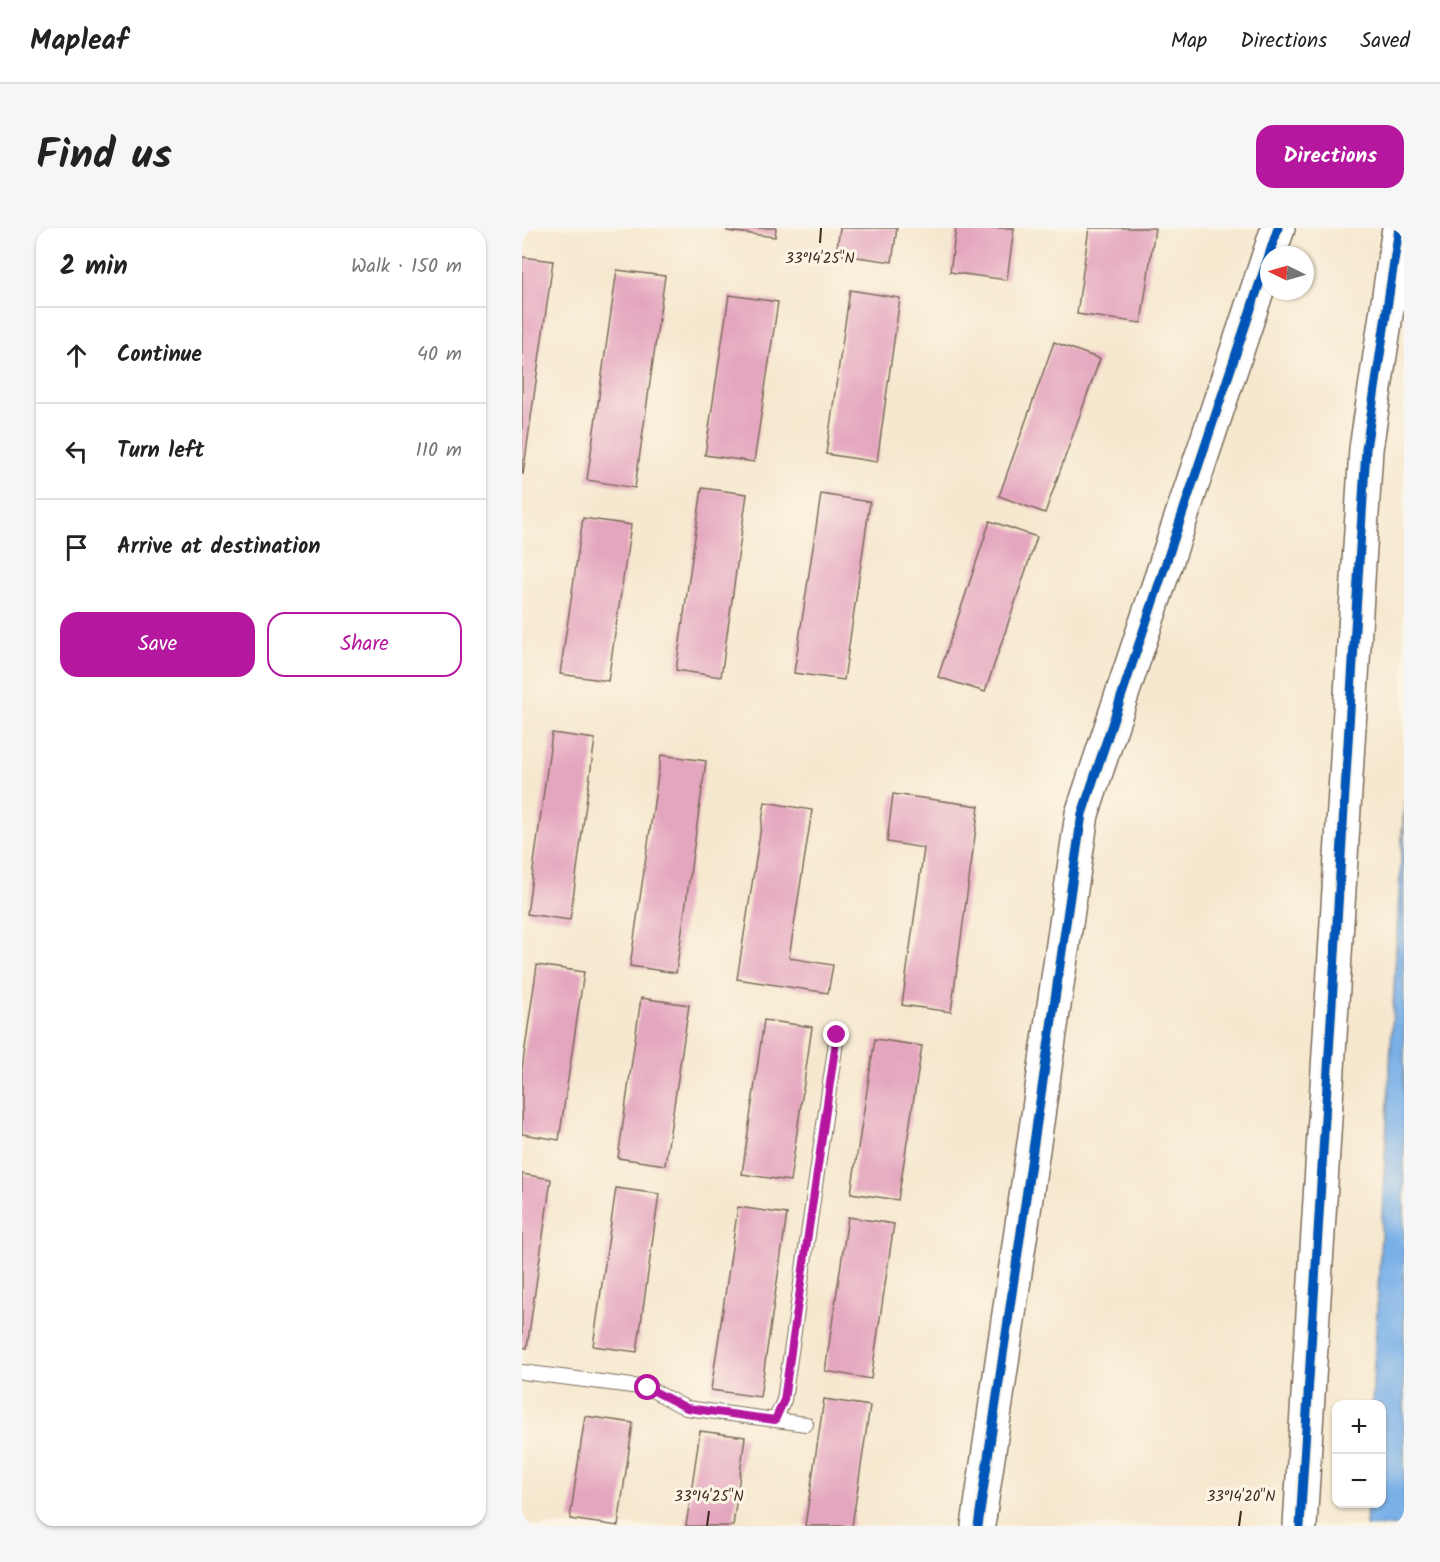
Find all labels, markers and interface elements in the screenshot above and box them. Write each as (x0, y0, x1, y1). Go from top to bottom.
text: Mapleaf (30, 19, 128, 64)
text: Map (1171, 25, 1207, 58)
text: Directions (1240, 25, 1327, 58)
text: Saved (1360, 25, 1410, 58)
text: Find us (36, 123, 172, 190)
button: Directions (1256, 125, 1404, 188)
text: 2 min (60, 246, 128, 288)
north arrow (1260, 246, 1314, 300)
text: 33°14'25"N (785, 247, 855, 271)
text: Walk · 150 m (351, 251, 462, 283)
text: Continue (117, 338, 202, 373)
icon: ahead (60, 339, 93, 372)
text: 40 m (417, 339, 462, 371)
text: Turn left (117, 434, 204, 469)
icon: left (60, 435, 93, 468)
text: 110 m (416, 435, 462, 467)
text: Arrive at destination (117, 530, 320, 565)
icon: arrive (60, 531, 93, 564)
button: Save (60, 612, 255, 677)
button: Share (267, 612, 462, 677)
route end (823, 1021, 849, 1047)
route start (634, 1374, 660, 1400)
map controls (1332, 1400, 1386, 1508)
button: + (1332, 1400, 1386, 1454)
button: − (1332, 1454, 1386, 1508)
text: 33°14'25"N (674, 1485, 744, 1509)
text: 33°14'20"N (1207, 1485, 1275, 1509)

